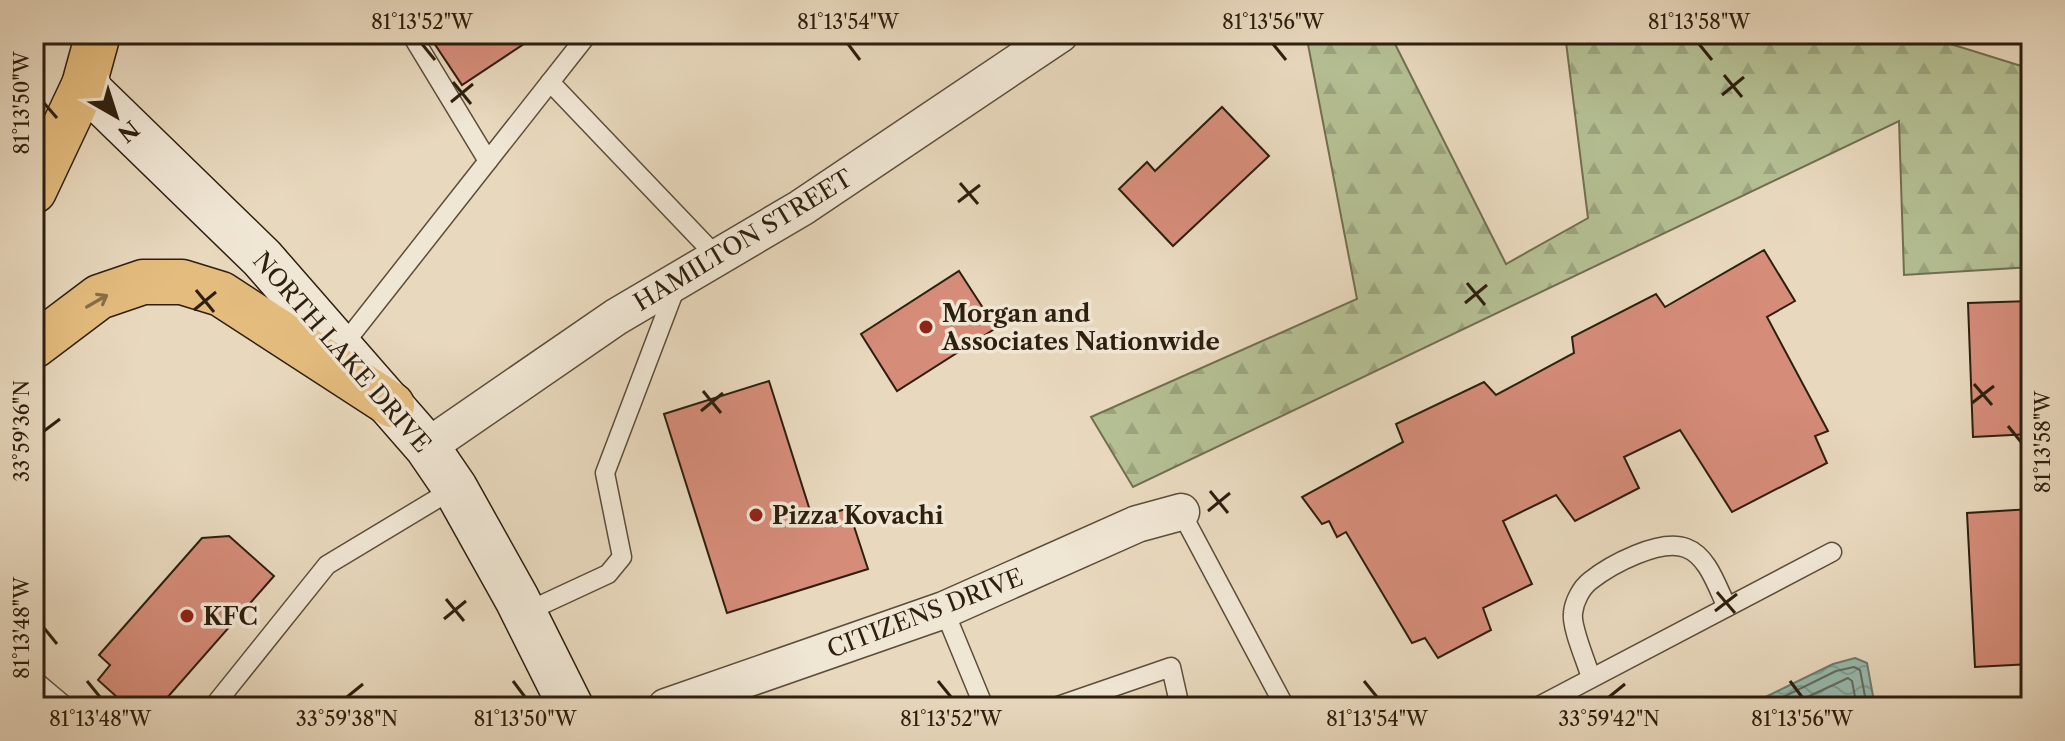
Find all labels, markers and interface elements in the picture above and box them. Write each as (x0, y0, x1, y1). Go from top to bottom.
text: 81°13'52"W (371, 10, 474, 34)
text: 81°13'54"W (797, 10, 900, 34)
text: 81°13'56"W (1222, 10, 1325, 34)
text: 81°13'58"W (1648, 10, 1751, 34)
text: 81°13'50"W (10, 50, 34, 155)
north arrow (76, 76, 156, 156)
text: N (112, 115, 144, 148)
street label: HAMILTON STREET (628, 163, 858, 317)
street label: NORTH LAKE DRIVE (247, 246, 437, 458)
one-way arrow (85, 293, 108, 309)
place label: Morgan and Associates Nationwide (941, 299, 1220, 356)
marker: Morgan and Associates Nationwide (917, 318, 935, 336)
text: 33°59'36"N (10, 380, 34, 482)
text: 81°13'58"W (2031, 390, 2055, 493)
place label: Pizza Kovachi (772, 501, 944, 530)
marker: Pizza Kovachi (747, 506, 765, 524)
street label: CITIZENS DRIVE (823, 562, 1027, 664)
text: 81°13'48"W (10, 576, 34, 679)
place label: KFC (203, 602, 258, 631)
marker: KFC (178, 607, 196, 625)
text: 81°13'48"W (49, 707, 152, 731)
text: 33°59'38"N (296, 707, 398, 731)
text: 81°13'50"W (473, 707, 578, 731)
text: 81°13'52"W (900, 707, 1003, 731)
text: 81°13'54"W (1326, 707, 1429, 731)
text: 33°59'42"N (1558, 707, 1660, 731)
text: 81°13'56"W (1751, 707, 1854, 731)

